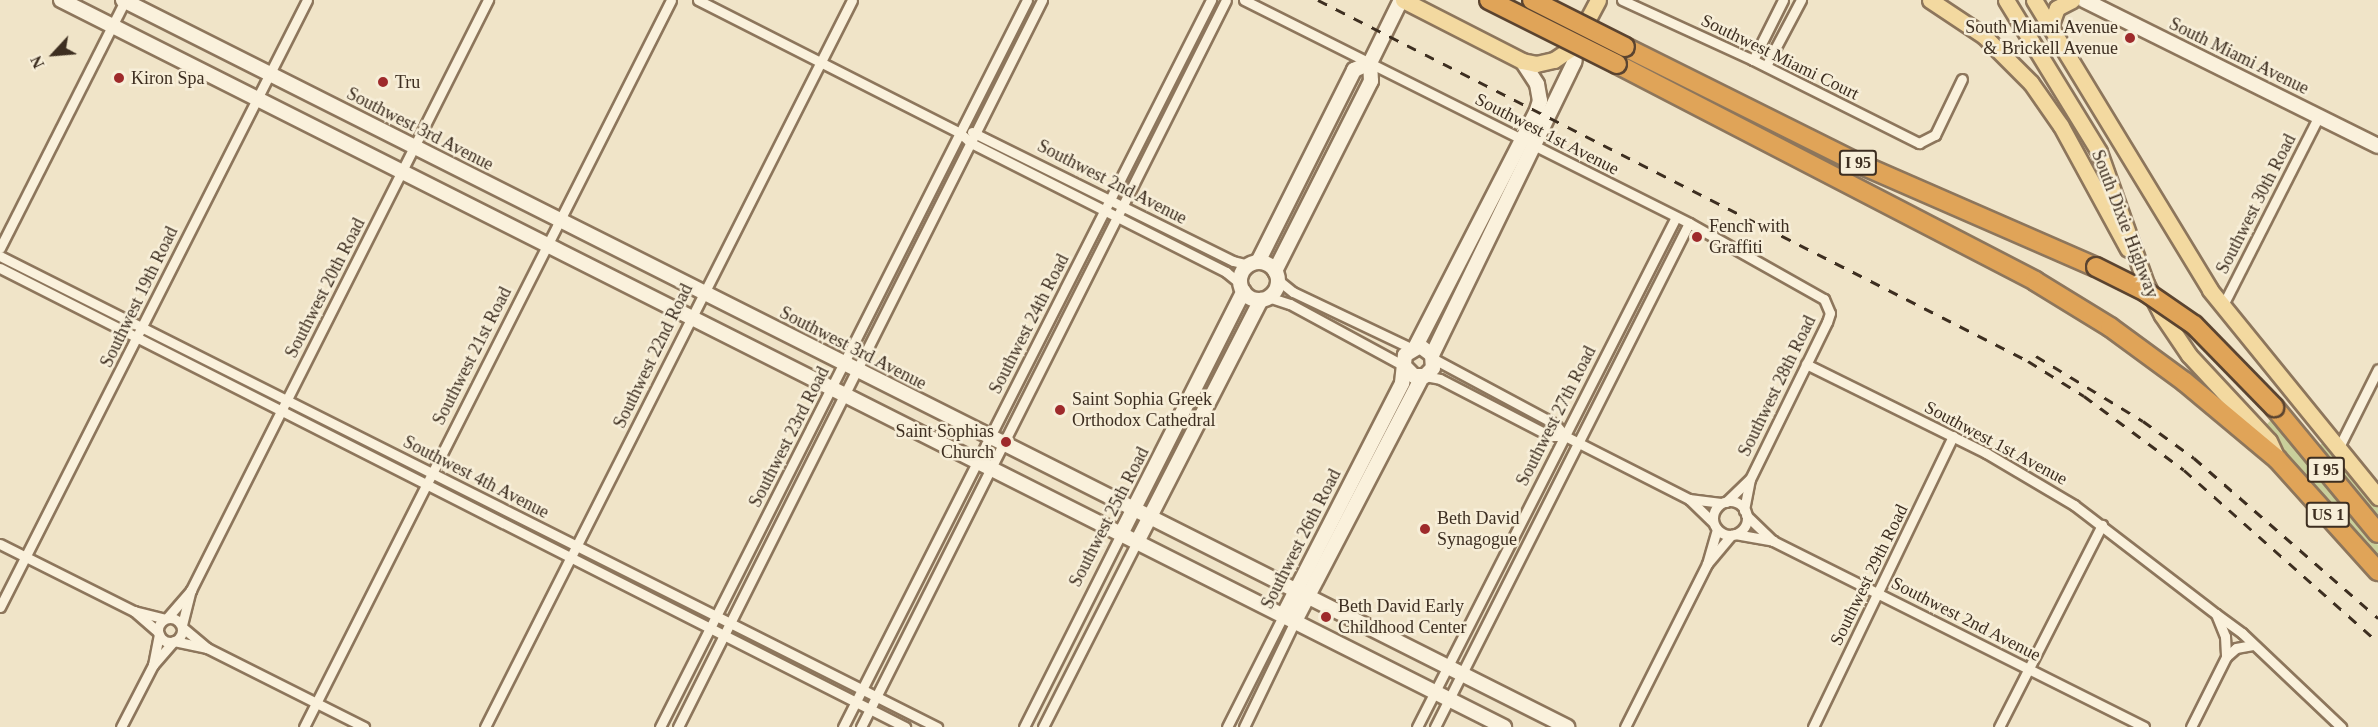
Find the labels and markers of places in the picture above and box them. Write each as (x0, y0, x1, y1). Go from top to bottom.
place label: South Miami Avenue & Brickell Avenue (1964, 17, 2118, 60)
marker: South Miami Avenue & Brickell Avenue (2123, 31, 2137, 45)
place label: Kiron Spa (131, 67, 204, 89)
marker: Kiron Spa (112, 71, 126, 85)
place label: Tru (395, 71, 420, 93)
marker: Tru (376, 75, 390, 89)
place label: Fench with Graffiti (1709, 216, 1789, 258)
marker: Fench with Graffiti (1690, 230, 1704, 244)
place label: Saint Sophia Greek Orthodox Cathedral (1072, 389, 1215, 432)
marker: Saint Sophia Greek Orthodox Cathedral (1053, 403, 1067, 417)
place label: Saint Sophias Church (895, 421, 994, 464)
marker: Saint Sophias Church (999, 435, 1013, 449)
place label: Beth David Synagogue (1437, 508, 1519, 550)
marker: Beth David Synagogue (1418, 522, 1432, 536)
place label: Beth David Early Childhood Center (1338, 596, 1466, 638)
marker: Beth David Early Childhood Center (1319, 610, 1333, 624)

